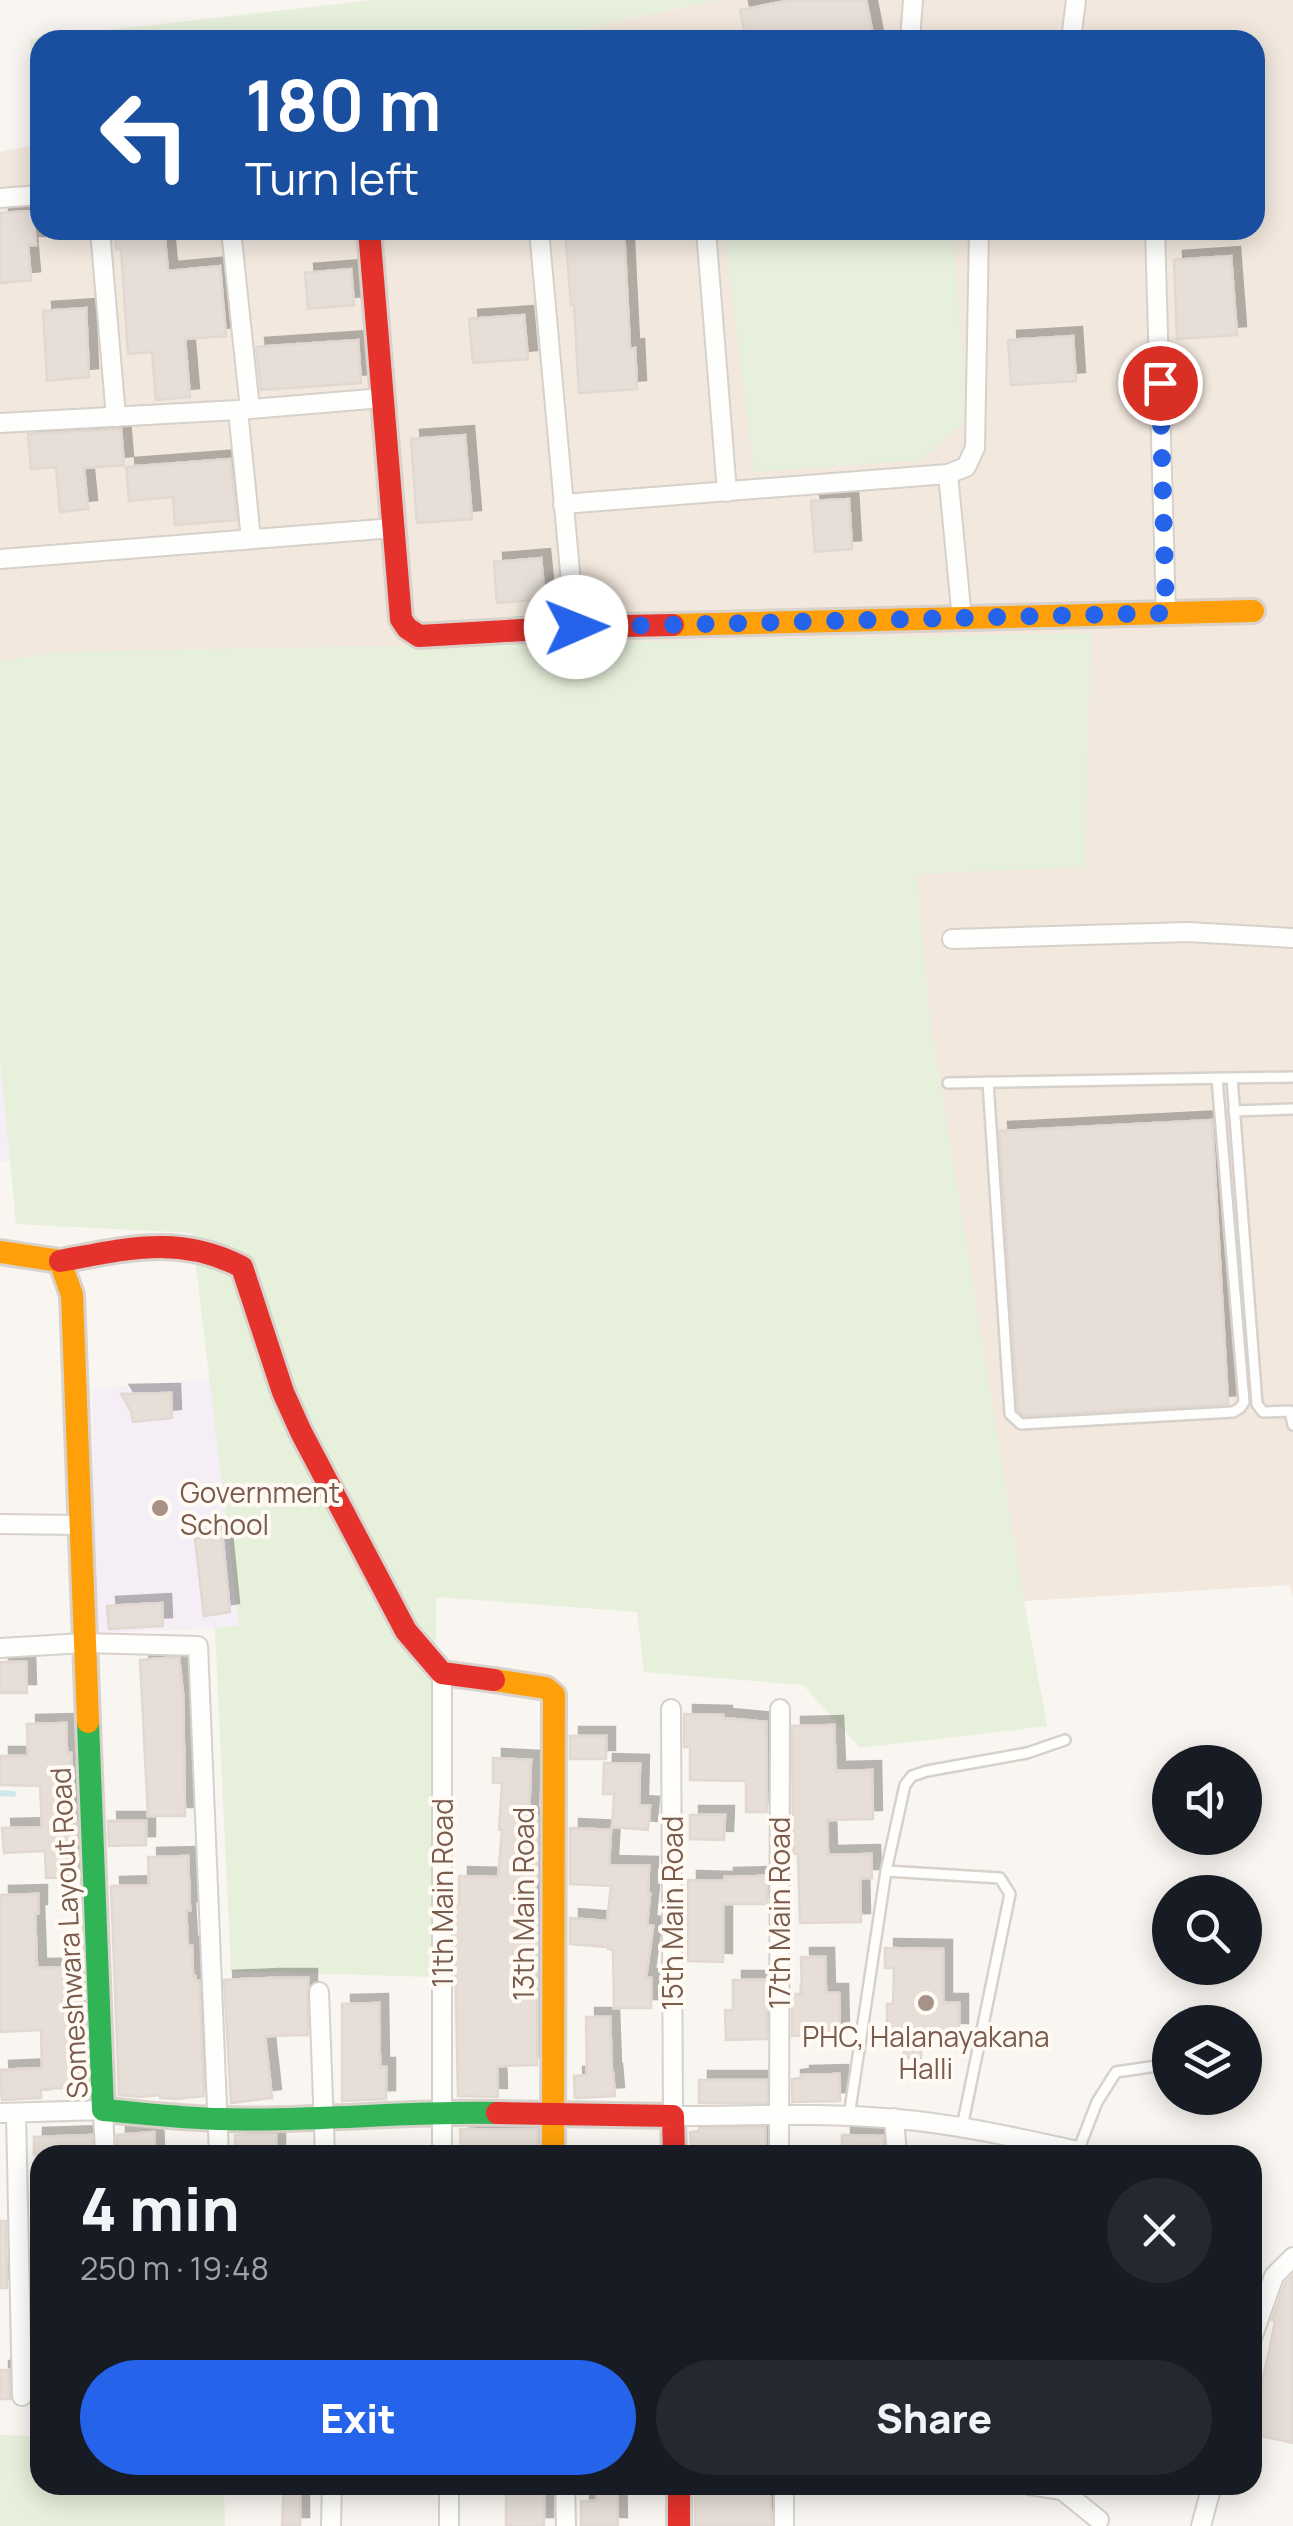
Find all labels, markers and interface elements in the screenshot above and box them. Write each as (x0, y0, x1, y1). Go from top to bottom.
text: 180 m (245, 56, 442, 152)
icon: left (80, 70, 210, 200)
text: Turn left (245, 147, 419, 209)
pin (1118, 341, 1203, 426)
icon: arrive (1133, 356, 1188, 411)
position arrow (524, 575, 628, 679)
place label: Government School (180, 1473, 340, 1543)
marker: Government School (149, 1497, 171, 1519)
map controls (1152, 1745, 1262, 2115)
button: sound (1152, 1745, 1262, 1855)
street label: Someshwara Layout Road (40, 1766, 96, 2100)
street label: 11th Main Road (423, 1798, 461, 1988)
street label: 13th Main Road (504, 1807, 542, 2001)
street label: 15th Main Road (653, 1816, 691, 2010)
street label: 17th Main Road (760, 1817, 798, 2009)
button: search (1152, 1875, 1262, 1985)
marker: PHC, Halanayakana Halli (915, 1992, 937, 2014)
button: layers (1152, 2005, 1262, 2115)
place label: PHC, Halanayakana Halli (802, 2017, 1050, 2087)
text: 4 min (80, 2167, 240, 2249)
button: close (1107, 2178, 1212, 2283)
text: 250 m · 19:48 (80, 2246, 269, 2290)
button: Exit (80, 2360, 636, 2475)
button: Share (656, 2360, 1212, 2475)

